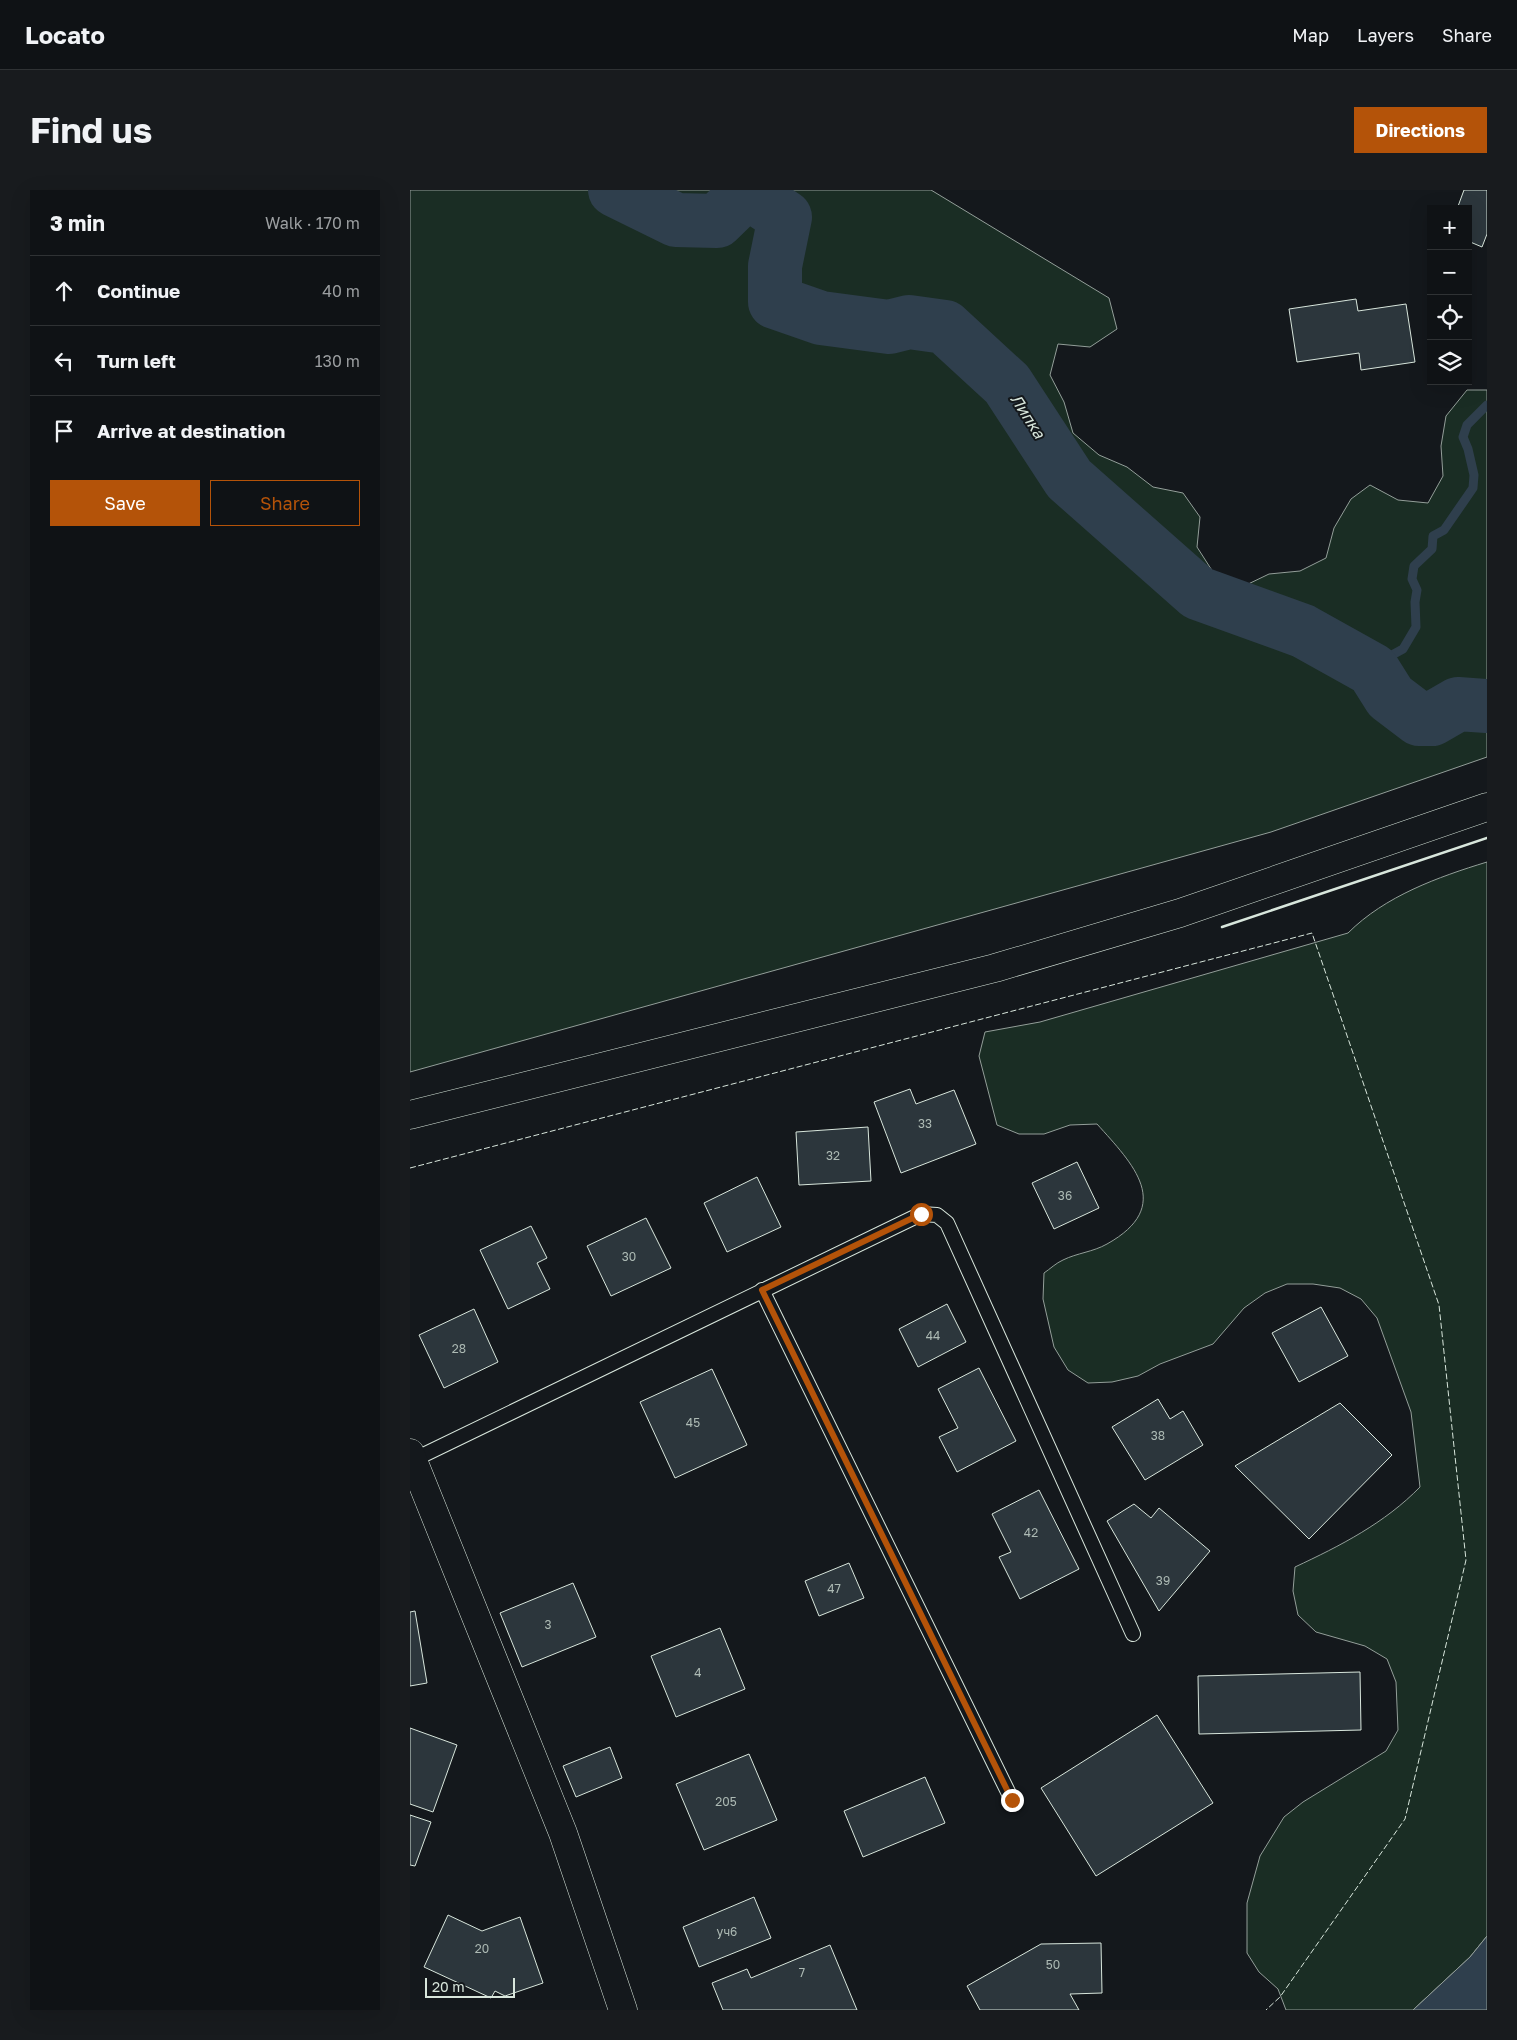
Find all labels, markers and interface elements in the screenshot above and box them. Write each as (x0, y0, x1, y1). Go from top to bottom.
text: Locato (25, 20, 105, 49)
text: Map (1292, 24, 1329, 46)
text: Layers (1357, 24, 1414, 46)
text: Share (1442, 24, 1492, 46)
button: Directions (1354, 107, 1487, 153)
text: Find us (30, 109, 152, 151)
map controls (1427, 205, 1472, 385)
button: + (1427, 205, 1472, 250)
text: 3 min (50, 210, 105, 236)
text: Walk · 170 m (265, 213, 360, 233)
button: − (1427, 250, 1472, 295)
icon: ahead (50, 277, 78, 305)
text: Continue (97, 279, 180, 302)
text: 40 m (322, 281, 360, 301)
button: locate (1427, 295, 1472, 340)
button: layers (1427, 340, 1472, 385)
icon: left (50, 347, 78, 375)
text: Turn left (97, 349, 176, 372)
text: 130 m (315, 351, 360, 371)
water label: Липка (1006, 390, 1050, 443)
icon: arrive (50, 417, 78, 445)
text: Arrive at destination (97, 419, 285, 442)
button: Save (50, 480, 200, 526)
button: Share (210, 480, 360, 526)
house number: 33 (918, 1116, 932, 1131)
house number: 32 (826, 1148, 840, 1163)
house number: 36 (1058, 1188, 1072, 1203)
route start (910, 1203, 933, 1226)
house number: 30 (622, 1249, 636, 1264)
house number: 44 (926, 1328, 940, 1343)
house number: 28 (452, 1341, 466, 1356)
house number: 45 (686, 1415, 700, 1430)
house number: 38 (1151, 1428, 1165, 1443)
house number: 42 (1024, 1525, 1038, 1540)
house number: 39 (1156, 1573, 1170, 1588)
house number: 47 (827, 1581, 841, 1596)
house number: 3 (544, 1617, 552, 1632)
house number: 4 (694, 1665, 702, 1680)
route end (1001, 1789, 1024, 1812)
house number: 205 (715, 1794, 737, 1809)
house number: уч6 (717, 1924, 737, 1939)
house number: 20 (475, 1941, 489, 1956)
house number: 50 (1046, 1957, 1060, 1972)
house number: 7 (799, 1965, 805, 1980)
scale bar (425, 1975, 515, 1998)
text: 20 m (432, 1978, 465, 1995)

